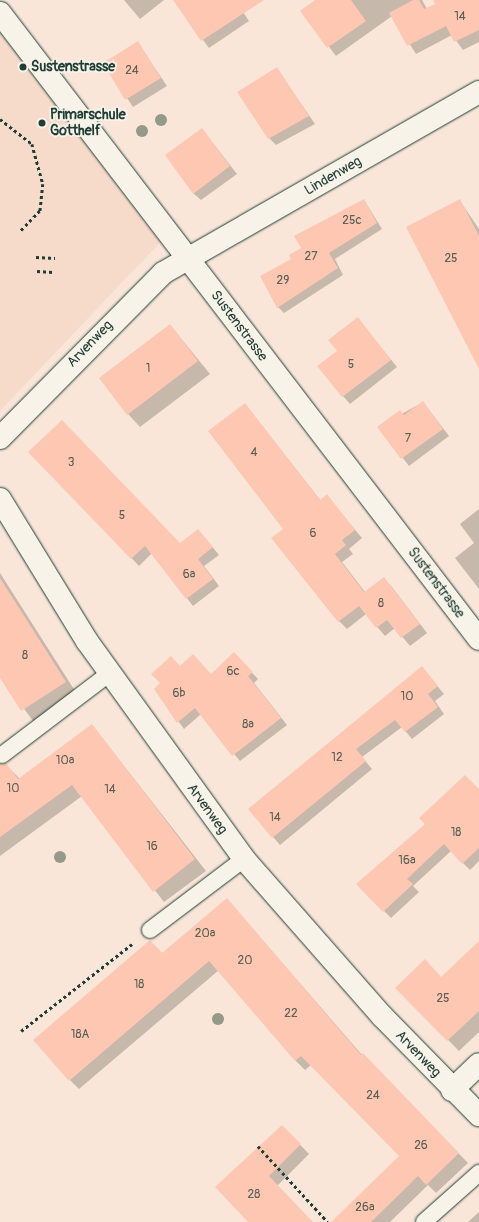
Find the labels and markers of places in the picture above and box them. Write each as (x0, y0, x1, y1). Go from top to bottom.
place label: Sustenstrasse (31, 59, 115, 75)
marker: Sustenstrasse (18, 62, 28, 72)
place label: Primarschule Gotthelf (50, 107, 126, 140)
marker: Primarschule Gotthelf (37, 118, 47, 128)

